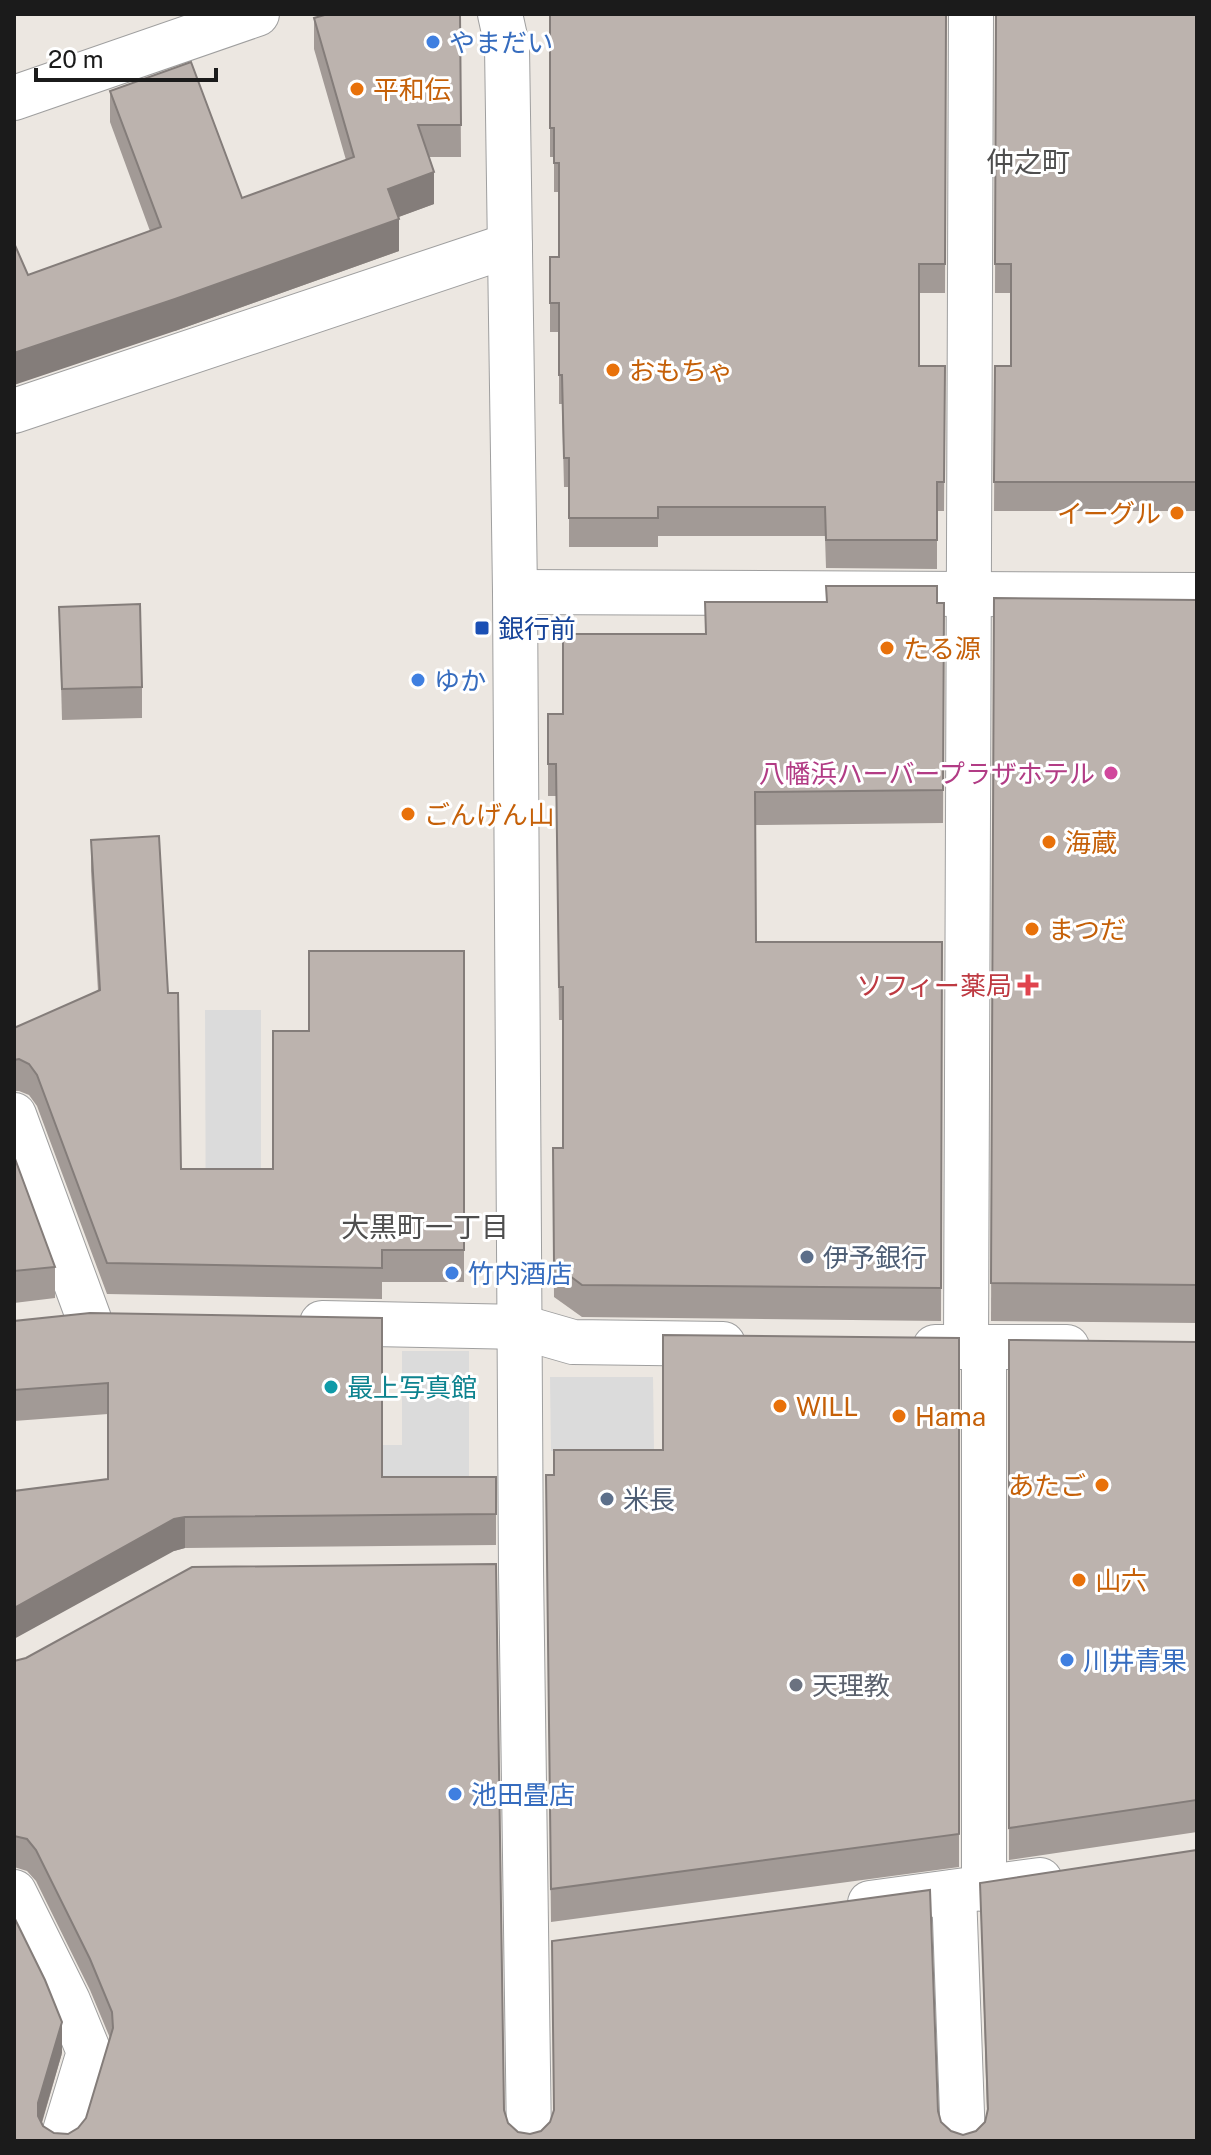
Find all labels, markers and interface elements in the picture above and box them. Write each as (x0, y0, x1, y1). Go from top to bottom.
place label: やまだい (449, 27, 553, 58)
scale bar (36, 32, 216, 82)
marker: やまだい (424, 33, 442, 51)
text: 20 m (48, 45, 104, 73)
place label: 平和伝 (373, 74, 451, 105)
marker: 平和伝 (348, 80, 366, 98)
district label: 仲之町 (986, 145, 1070, 178)
place label: おもちゃ (629, 355, 733, 386)
marker: おもちゃ (604, 361, 622, 379)
place label: イーグル (1057, 498, 1161, 529)
marker: イーグル (1168, 504, 1186, 522)
place label: 銀行前 (498, 613, 576, 644)
marker: 銀行前 (473, 619, 491, 637)
place label: たる源 (903, 633, 981, 664)
marker: たる源 (878, 639, 896, 657)
place label: ゆか (434, 665, 486, 696)
marker: ゆか (409, 671, 427, 689)
place label: 八幡浜ハーバープラザホテル (759, 758, 1095, 789)
marker: 八幡浜ハーバープラザホテル (1102, 764, 1120, 782)
place label: ごんげん山 (424, 799, 554, 830)
marker: ごんげん山 (399, 805, 417, 823)
place label: 海蔵 (1065, 827, 1117, 858)
marker: 海蔵 (1040, 833, 1058, 851)
place label: まつだ (1048, 914, 1126, 945)
marker: まつだ (1023, 920, 1041, 938)
place label: ソフィー薬局 (857, 970, 1012, 1001)
marker: ソフィー薬局 (1019, 976, 1037, 994)
district label: 大黒町一丁目 (341, 1210, 509, 1243)
place label: 伊予銀行 (823, 1242, 927, 1273)
marker: 伊予銀行 (798, 1248, 816, 1266)
place label: 竹内酒店 (468, 1258, 572, 1289)
marker: 竹内酒店 (443, 1264, 461, 1282)
place label: 最上写真館 (347, 1372, 477, 1403)
marker: 最上写真館 (322, 1378, 340, 1396)
place label: WILL (796, 1391, 858, 1422)
marker: WILL (771, 1397, 789, 1415)
place label: Hama (915, 1401, 986, 1432)
marker: Hama (890, 1407, 908, 1425)
place label: あたご (1008, 1470, 1086, 1501)
marker: あたご (1093, 1476, 1111, 1494)
place label: 米長 (623, 1484, 675, 1515)
marker: 米長 (598, 1490, 616, 1508)
place label: 山六 (1095, 1565, 1147, 1596)
marker: 山六 (1070, 1571, 1088, 1589)
place label: 川井青果 (1083, 1645, 1187, 1676)
marker: 川井青果 (1058, 1651, 1076, 1669)
place label: 天理教 (812, 1670, 890, 1701)
marker: 天理教 (787, 1676, 805, 1694)
place label: 池田畳店 (471, 1779, 575, 1810)
marker: 池田畳店 (446, 1785, 464, 1803)

